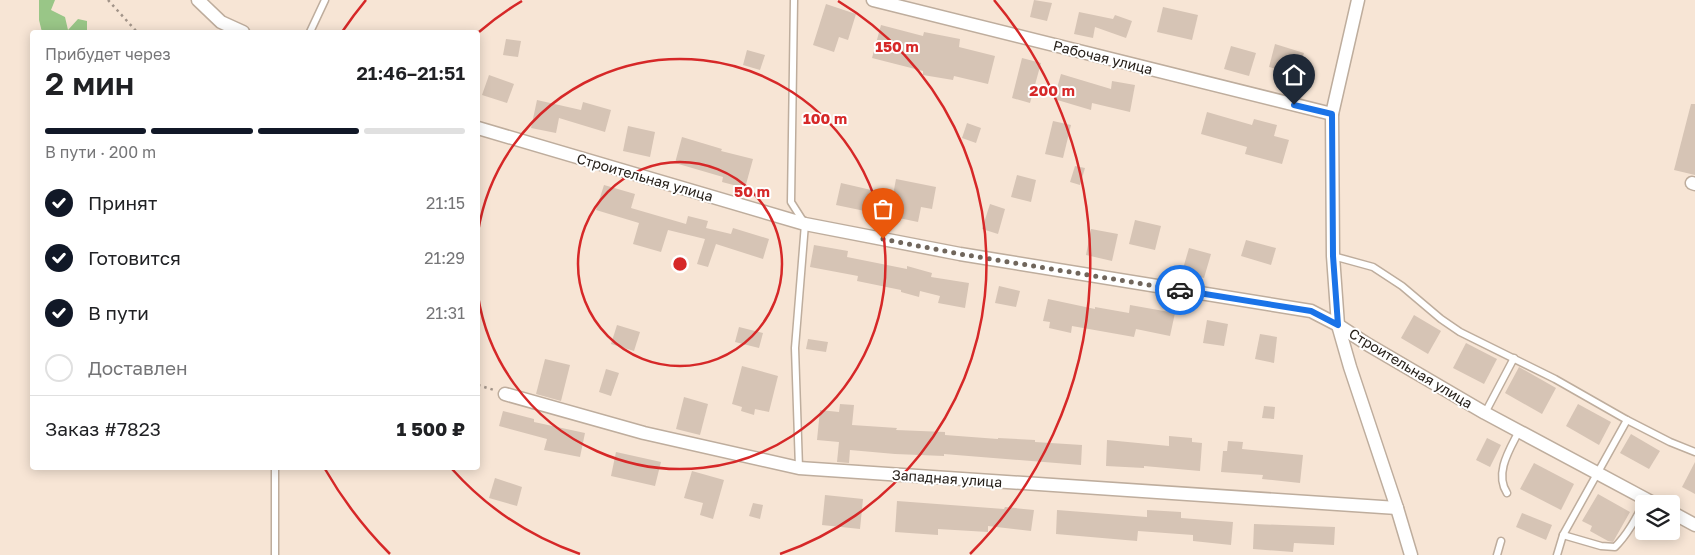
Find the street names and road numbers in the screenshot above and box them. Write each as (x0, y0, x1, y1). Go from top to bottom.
street label: Рабочая улица (1051, 36, 1155, 78)
street label: Строительная улица (575, 149, 715, 205)
street label: Строительная улица (1346, 324, 1476, 412)
street label: Западная улица (891, 466, 1003, 490)

